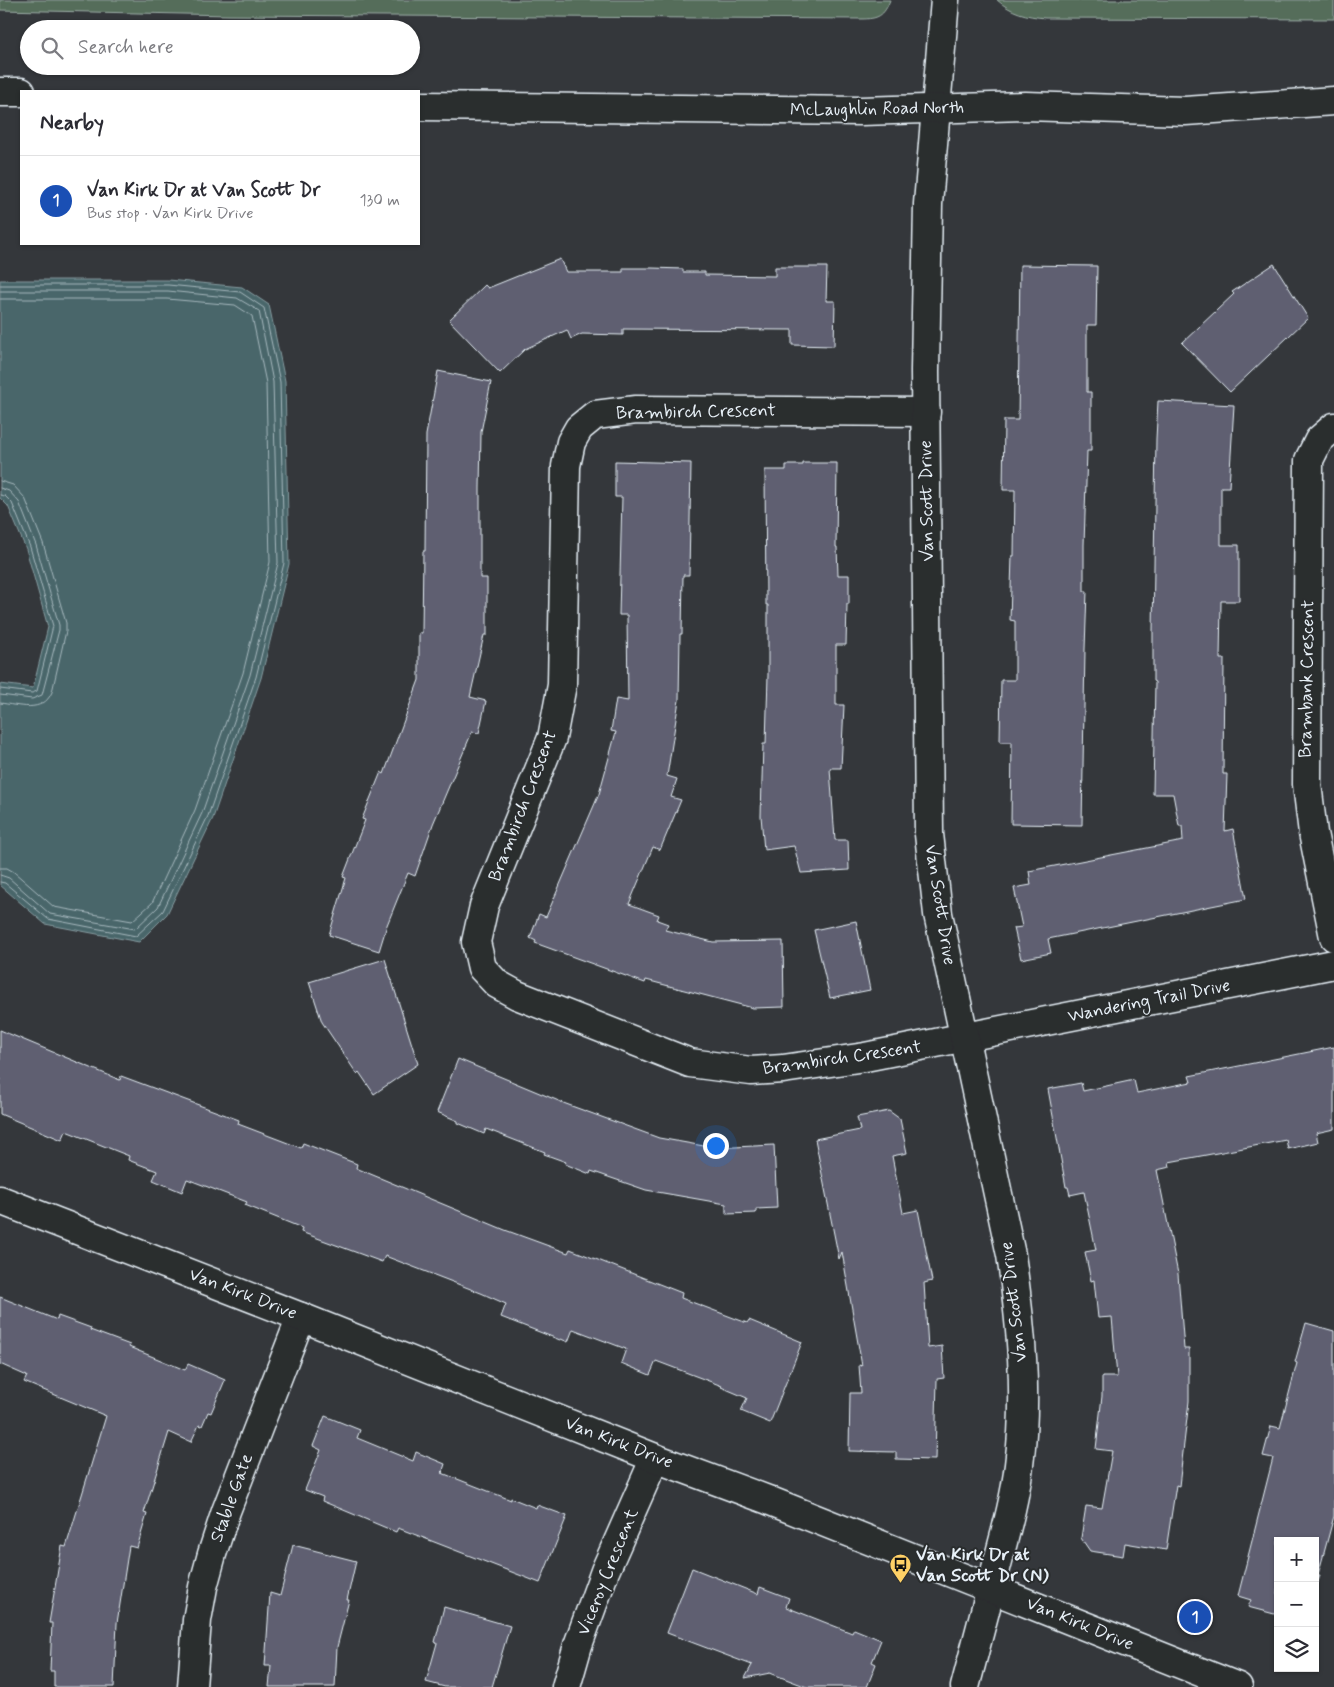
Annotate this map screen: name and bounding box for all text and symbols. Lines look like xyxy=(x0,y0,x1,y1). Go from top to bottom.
search box xyxy=(20,20,420,75)
icon: search xyxy=(38,34,66,62)
text: Search here xyxy=(78,35,174,60)
street label: McLaughlin Road North xyxy=(790,95,964,123)
text: Nearby xyxy=(40,109,104,137)
text: Van Kirk Dr at Van Scott Dr xyxy=(87,178,320,203)
text: 1 xyxy=(52,190,60,211)
text: 130 m xyxy=(359,190,400,211)
text: Bus stop · Van Kirk Drive xyxy=(87,203,253,224)
street label: Brambirch Crescent xyxy=(616,399,776,425)
street label: Van Scott Drive xyxy=(914,440,940,562)
street label: Brambank Crescent xyxy=(1294,600,1320,758)
street label: Brambirch Crescent xyxy=(483,727,563,885)
street label: Van Scott Drive xyxy=(919,843,961,967)
street label: Wandering Trail Drive xyxy=(1066,973,1233,1030)
street label: Brambirch Crescent xyxy=(761,1035,923,1081)
your location xyxy=(703,1133,729,1159)
street label: Van Scott Drive xyxy=(995,1240,1033,1364)
street label: Van Kirk Drive xyxy=(186,1262,300,1326)
street label: Van Kirk Drive xyxy=(562,1411,676,1475)
street label: Stable Gate xyxy=(205,1450,259,1546)
street label: Viceroy Crescent xyxy=(572,1505,645,1639)
map controls xyxy=(1274,1537,1319,1672)
button: + xyxy=(1274,1537,1319,1582)
place label: Van Kirk Dr at Van Scott Dr (N) xyxy=(916,1543,1049,1588)
bus stop icon: Van Kirk Dr at Van Scott Dr (N) xyxy=(888,1553,912,1584)
button: − xyxy=(1274,1582,1319,1627)
street label: Van Kirk Drive xyxy=(1023,1592,1137,1656)
pin: 1 xyxy=(1179,1598,1211,1636)
button: layers xyxy=(1274,1627,1319,1672)

